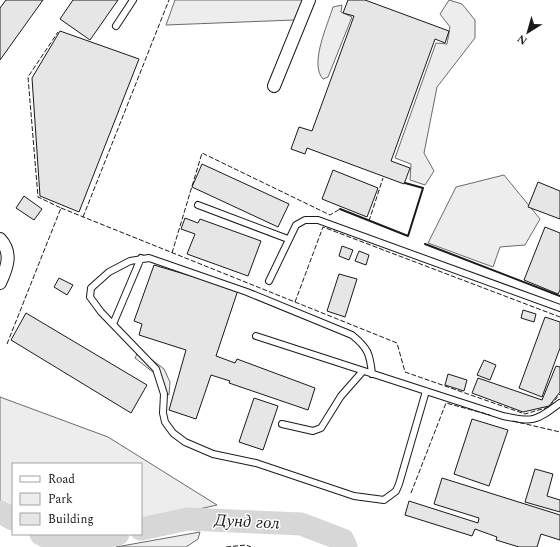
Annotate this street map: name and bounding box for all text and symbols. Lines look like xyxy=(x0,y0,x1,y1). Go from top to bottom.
north arrow xyxy=(508,12,548,52)
text: N xyxy=(514,30,531,49)
legend xyxy=(12,463,142,535)
text: Road xyxy=(48,470,75,489)
text: Park xyxy=(48,490,73,509)
water label: Дунд гол xyxy=(213,507,281,537)
text: Building xyxy=(48,510,94,529)

